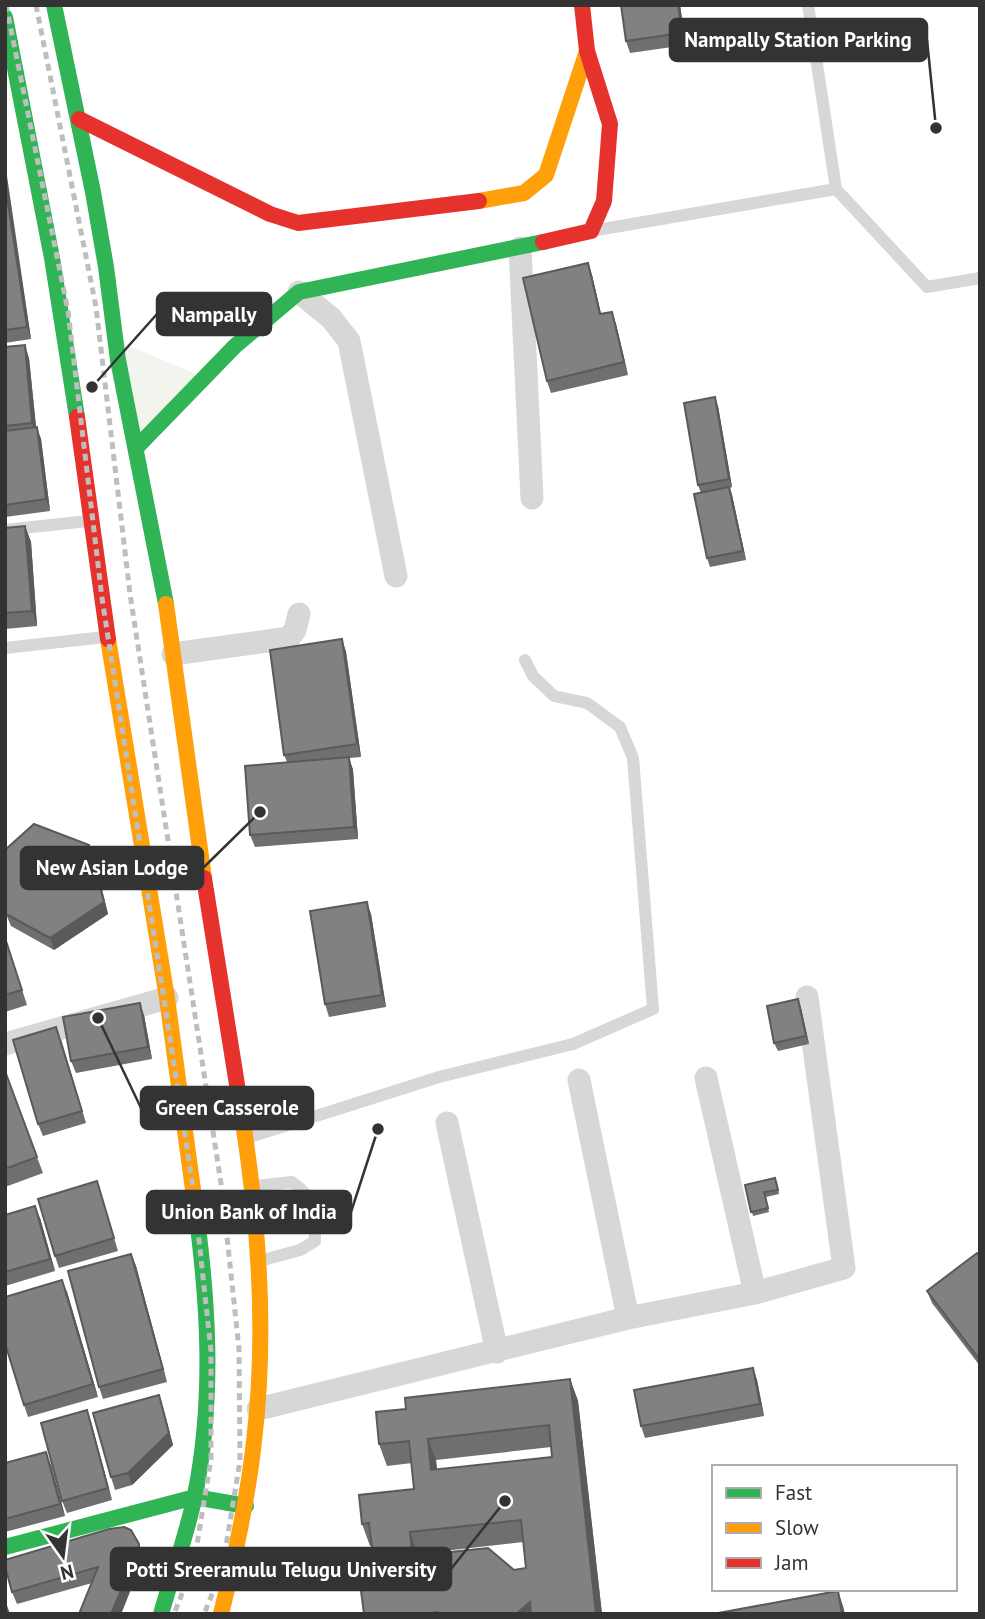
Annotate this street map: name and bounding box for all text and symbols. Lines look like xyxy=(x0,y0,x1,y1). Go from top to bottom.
callout: Nampally Station Parking xyxy=(670,19,927,61)
text: Nampally Station Parking xyxy=(684,26,912,53)
callout: Nampally xyxy=(157,293,271,335)
text: Nampally xyxy=(171,301,258,328)
callout: New Asian Lodge xyxy=(21,847,203,889)
text: New Asian Lodge xyxy=(36,854,188,881)
callout: Green Casserole xyxy=(141,1087,313,1129)
text: Green Casserole xyxy=(155,1094,299,1121)
callout: Union Bank of India xyxy=(147,1191,351,1233)
text: Union Bank of India xyxy=(161,1198,337,1225)
legend xyxy=(712,1465,957,1591)
text: Fast xyxy=(775,1479,812,1506)
text: Slow xyxy=(775,1514,819,1541)
north arrow xyxy=(28,1521,98,1591)
callout: Potti Sreeramulu Telugu University xyxy=(111,1548,451,1590)
text: Jam xyxy=(774,1549,809,1576)
text: Potti Sreeramulu Telugu University xyxy=(126,1556,437,1583)
text: N xyxy=(58,1559,76,1586)

